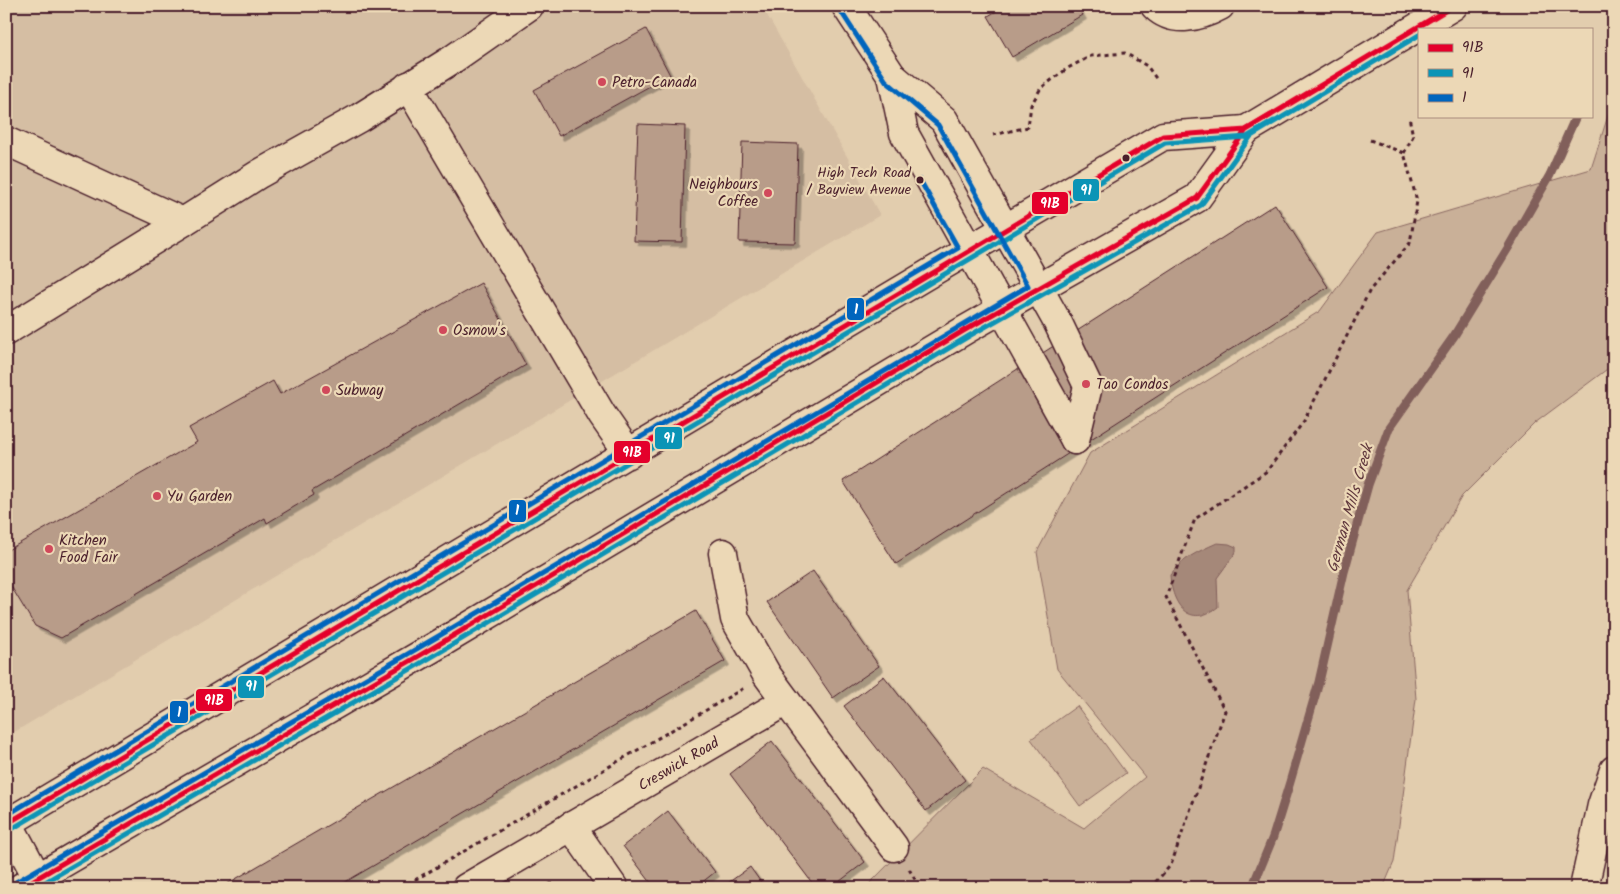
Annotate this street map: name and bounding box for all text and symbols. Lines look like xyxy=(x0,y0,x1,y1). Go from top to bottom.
legend xyxy=(1418,28,1592,118)
text: 91B xyxy=(1462,36,1484,60)
text: 91 xyxy=(1462,62,1474,86)
place label: Petro-Canada xyxy=(612,71,697,95)
marker: Petro-Canada xyxy=(596,76,608,88)
text: 1 xyxy=(1462,86,1467,110)
unlabelled marker xyxy=(1121,153,1131,163)
place label: High Tech Road / Bayview Avenue xyxy=(807,162,912,201)
place label: Neighbours Coffee xyxy=(689,173,759,214)
marker: High Tech Road / Bayview Avenue xyxy=(915,175,925,185)
line badge: 91 xyxy=(1072,178,1100,202)
text: 91 xyxy=(1080,180,1092,202)
marker: Neighbours Coffee xyxy=(762,187,774,199)
line badge: 91B xyxy=(1031,191,1069,215)
text: 91B xyxy=(1040,193,1060,215)
line badge: 1 xyxy=(846,297,865,321)
text: 1 xyxy=(854,299,859,321)
place label: Osmow's xyxy=(453,319,507,343)
marker: Osmow's xyxy=(437,324,449,336)
place label: Tao Condos xyxy=(1096,373,1169,397)
marker: Tao Condos xyxy=(1080,378,1092,390)
place label: Subway xyxy=(336,379,384,403)
marker: Subway xyxy=(320,384,332,396)
line badge: 91 xyxy=(654,426,683,450)
text: 91 xyxy=(663,428,675,450)
water label: German Mills Creek xyxy=(1320,439,1381,575)
line badge: 91B xyxy=(613,440,651,464)
text: 91B xyxy=(622,442,642,464)
place label: Yu Garden xyxy=(167,485,232,509)
marker: Yu Garden xyxy=(151,490,163,502)
line badge: 1 xyxy=(508,499,527,523)
text: 1 xyxy=(515,500,520,522)
place label: Kitchen Food Fair xyxy=(59,529,118,570)
marker: Kitchen Food Fair xyxy=(43,543,55,555)
line badge: 91 xyxy=(237,675,265,699)
text: 91 xyxy=(245,676,257,698)
line badge: 91B xyxy=(195,688,233,712)
text: 91B xyxy=(204,690,224,712)
line badge: 1 xyxy=(169,700,189,724)
text: 1 xyxy=(177,702,182,724)
street label: Creswick Road xyxy=(634,731,725,798)

